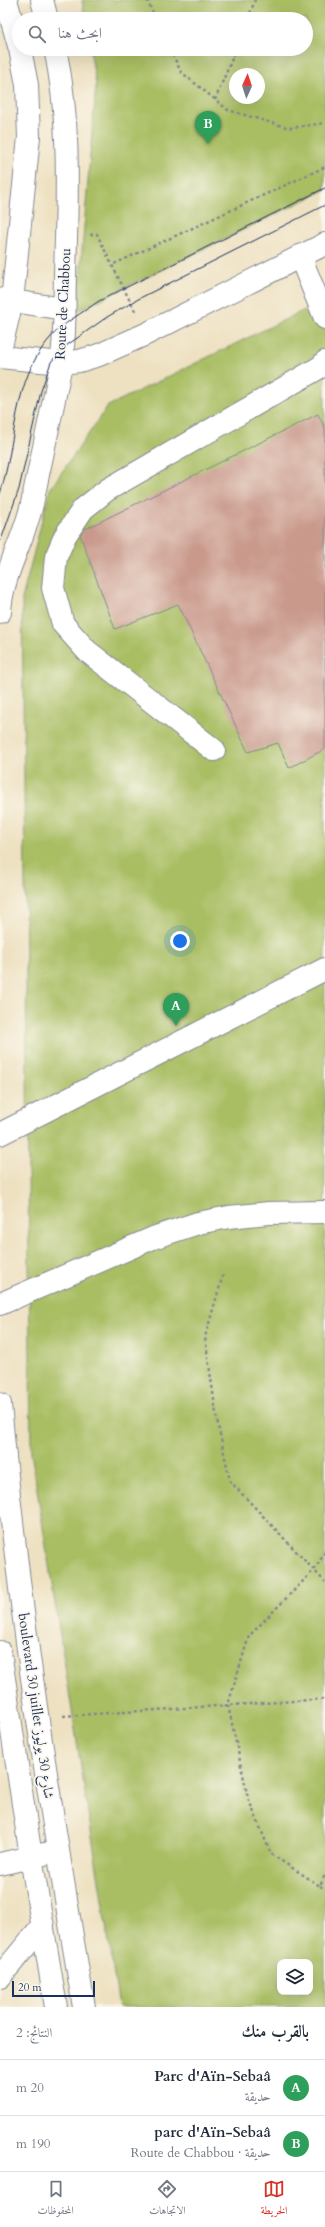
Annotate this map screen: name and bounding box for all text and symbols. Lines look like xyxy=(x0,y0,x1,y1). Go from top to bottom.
search box xyxy=(12,12,313,56)
icon: search xyxy=(26,23,48,45)
text: ابحث هنا xyxy=(58,23,102,43)
north arrow xyxy=(229,68,265,104)
pin: B xyxy=(195,111,221,144)
street label: Route de Chabbou xyxy=(51,247,75,360)
your location xyxy=(170,931,190,951)
pin: A xyxy=(163,993,189,1026)
street label: boulevard 30 juillet شارع 30 يوليوز xyxy=(12,1612,58,1800)
map controls xyxy=(277,1959,313,1995)
button: layers xyxy=(277,1959,313,1995)
scale bar xyxy=(12,1979,95,1998)
text: 20 m xyxy=(18,1980,42,1995)
text: بالقرب منك xyxy=(242,2020,309,2043)
text: النتائج: 2 xyxy=(16,2024,52,2042)
text: Parc d'Aïn-Sebaâ xyxy=(154,2066,271,2086)
text: 20 m xyxy=(16,2079,44,2097)
text: A xyxy=(291,2079,301,2097)
text: حديقة xyxy=(245,2088,271,2106)
text: parc d'Aïn-Sebaâ xyxy=(154,2122,271,2142)
text: 190 m xyxy=(16,2135,50,2153)
text: B xyxy=(291,2135,301,2153)
text: حديقة · Route de Chabbou xyxy=(131,2144,271,2162)
tab: المحفوظات xyxy=(38,2178,74,2221)
tab: الاتجاهات xyxy=(149,2178,186,2221)
tab: الخريطة xyxy=(261,2178,287,2221)

